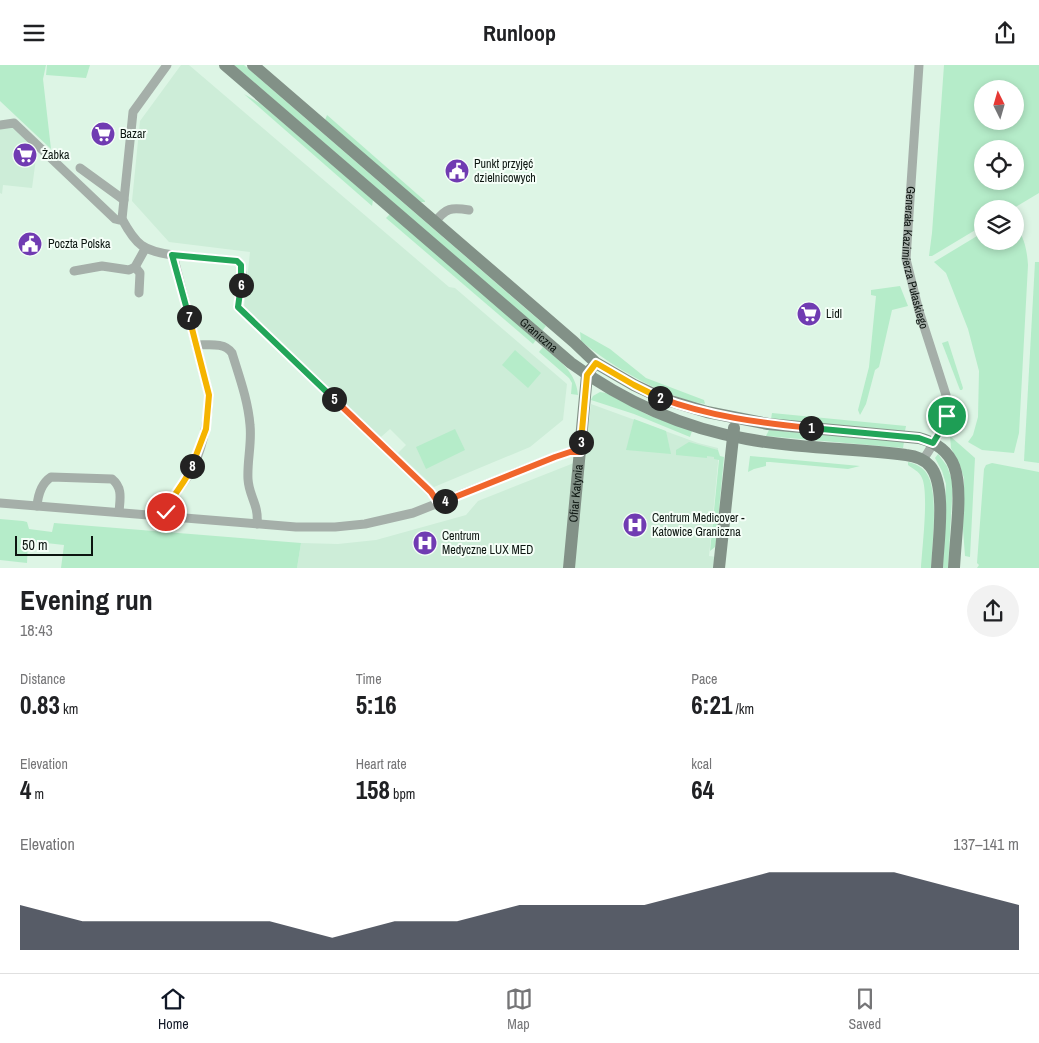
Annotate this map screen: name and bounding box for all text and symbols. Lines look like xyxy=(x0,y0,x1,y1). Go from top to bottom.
text: Runloop xyxy=(483,18,556,48)
icon: menu xyxy=(20,19,48,47)
icon: share xyxy=(991,19,1019,47)
north arrow xyxy=(974,80,1024,130)
map controls xyxy=(974,80,1024,250)
supermarket icon: Bazar xyxy=(90,121,116,147)
place label: Bazar xyxy=(120,126,146,142)
button: locate xyxy=(974,140,1024,190)
supermarket icon: Żabka xyxy=(12,142,38,168)
place label: Żabka xyxy=(42,147,70,163)
place label: Punkt przyjęć dzielnicowych xyxy=(474,156,536,186)
public building icon: Punkt przyjęć dzielnicowych xyxy=(444,158,470,184)
street label: Generała Kazimierza Pułaskiego xyxy=(898,186,932,331)
button: layers xyxy=(974,200,1024,250)
public building icon: Poczta Polska xyxy=(17,231,43,257)
place label: Poczta Polska xyxy=(48,236,111,252)
pin: 6 xyxy=(228,273,254,297)
text: 6 xyxy=(238,276,245,294)
supermarket icon: Lidl xyxy=(796,301,822,327)
pin: 7 xyxy=(176,305,202,329)
place label: Lidl xyxy=(826,306,842,322)
text: 7 xyxy=(186,308,193,326)
street label: Graniczna xyxy=(516,314,562,356)
pin: 2 xyxy=(648,385,672,411)
pin: 5 xyxy=(322,387,346,411)
text: 2 xyxy=(657,389,664,407)
text: 5 xyxy=(331,390,338,408)
pin xyxy=(926,395,968,437)
icon: arrive xyxy=(933,402,961,430)
pin: 1 xyxy=(798,415,824,441)
text: 1 xyxy=(808,419,815,437)
pin: 3 xyxy=(568,429,594,455)
text: 3 xyxy=(578,433,585,451)
pin: 8 xyxy=(180,453,204,479)
text: 8 xyxy=(189,457,196,475)
street label: Ofiar Katynia xyxy=(565,463,587,523)
pin: 4 xyxy=(432,489,458,513)
pin xyxy=(145,491,187,533)
text: 4 xyxy=(442,492,449,510)
icon: check xyxy=(152,498,180,526)
place label: Centrum Medicover - Katowice Graniczna xyxy=(652,510,745,540)
hospital icon: Centrum Medicover - Katowice Graniczna xyxy=(622,512,648,538)
place label: Centrum Medyczne LUX MED xyxy=(442,528,533,558)
hospital icon: Centrum Medyczne LUX MED xyxy=(412,530,438,556)
scale bar xyxy=(15,533,92,556)
text: 50 m xyxy=(22,536,48,554)
text: Evening run xyxy=(20,581,153,619)
button: share xyxy=(967,585,1019,637)
text: 18:43 xyxy=(20,619,53,641)
text: Distance xyxy=(20,670,65,688)
text: Time xyxy=(356,670,382,688)
text: Pace xyxy=(691,670,718,688)
text: 0.83 xyxy=(20,688,60,722)
text: 5:16 xyxy=(356,688,397,722)
text: 6:21 xyxy=(691,688,732,722)
text: km xyxy=(60,700,78,718)
text: /km xyxy=(732,700,754,718)
text: Elevation xyxy=(20,755,68,773)
text: Heart rate xyxy=(356,755,407,773)
text: kcal xyxy=(691,755,712,773)
text: 4 xyxy=(20,773,31,807)
text: 158 xyxy=(356,773,390,807)
text: 64 xyxy=(691,773,714,807)
text: m xyxy=(31,785,44,803)
text: bpm xyxy=(390,785,415,803)
text: Elevation xyxy=(20,833,75,855)
text: 137–141 m xyxy=(953,833,1019,855)
tab: Home xyxy=(158,985,189,1033)
tab: Map xyxy=(505,985,533,1033)
tab: Saved xyxy=(848,985,881,1033)

